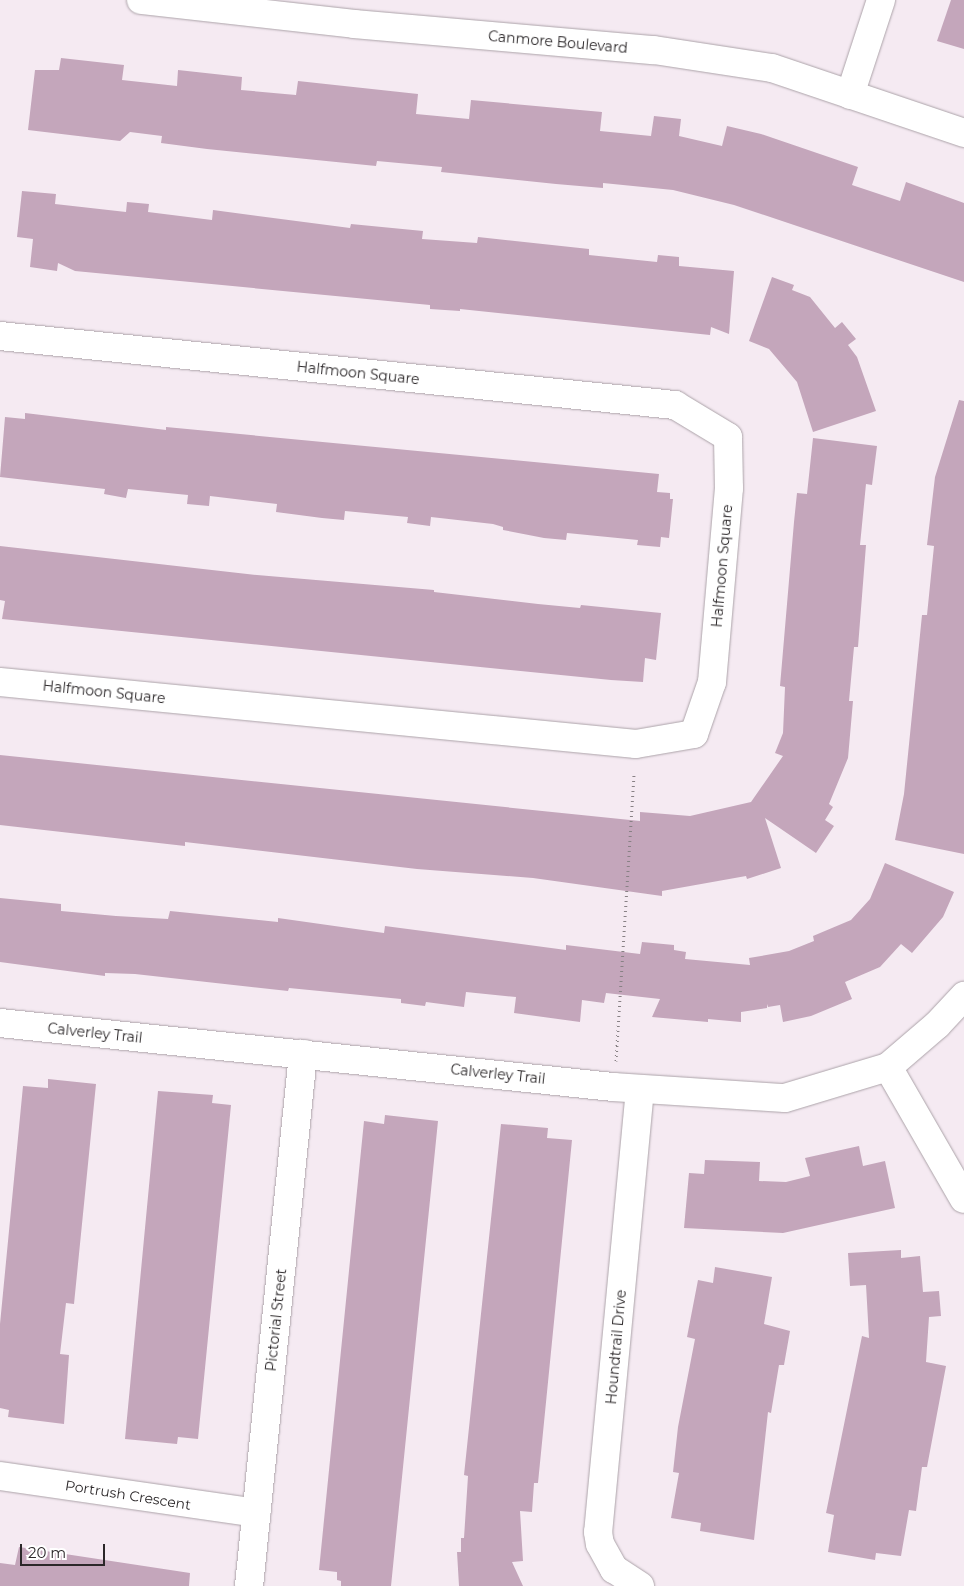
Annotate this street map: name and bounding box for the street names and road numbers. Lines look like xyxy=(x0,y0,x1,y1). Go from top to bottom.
street label: Canmore Boulevard xyxy=(488,28,628,56)
street label: Halfmoon Square xyxy=(296,358,420,388)
street label: Halfmoon Square xyxy=(708,504,736,628)
street label: Halfmoon Square xyxy=(42,677,166,707)
street label: Calverley Trail xyxy=(47,1020,143,1046)
street label: Calverley Trail xyxy=(450,1061,546,1087)
street label: Pictorial Street xyxy=(262,1268,290,1372)
street label: Houndtrail Drive xyxy=(603,1289,629,1405)
street label: Portrush Crescent xyxy=(64,1477,192,1513)

